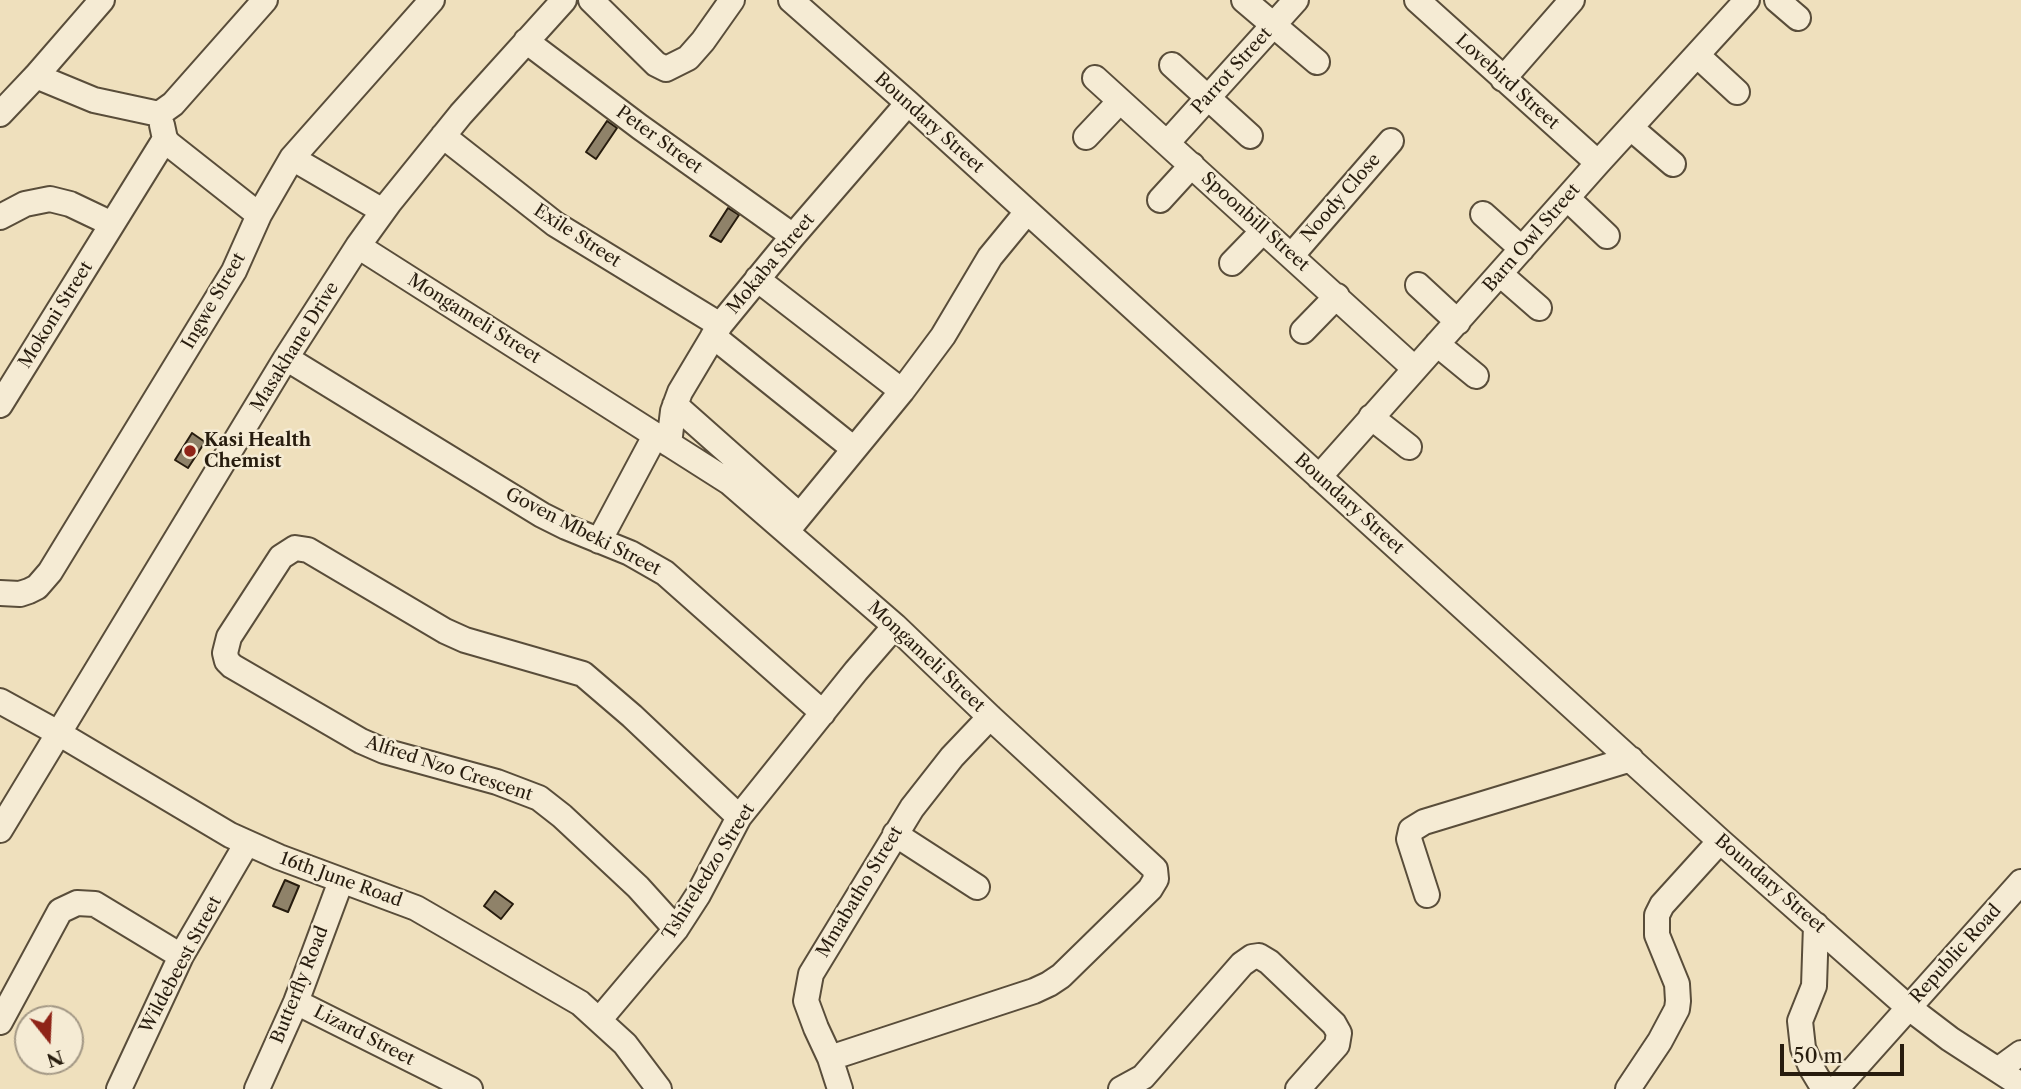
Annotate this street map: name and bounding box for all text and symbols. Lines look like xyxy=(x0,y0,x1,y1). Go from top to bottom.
street label: Parrot Street xyxy=(1187,23,1277,119)
street label: Lovebird Street xyxy=(1451,30,1563,134)
street label: Boundary Street xyxy=(870,68,988,178)
street label: Peter Street xyxy=(612,101,706,179)
street label: Noody Close xyxy=(1297,149,1385,247)
street label: Spoonbill Street xyxy=(1197,168,1313,276)
street label: Barn Owl Street xyxy=(1479,179,1585,297)
street label: Exile Street xyxy=(529,200,625,272)
street label: Mokaba Street xyxy=(723,209,819,319)
street label: Ingwe Street xyxy=(178,249,250,353)
street label: Mokoni Street xyxy=(14,258,98,372)
street label: Mongameli Street xyxy=(404,269,544,369)
street label: Masakhane Drive xyxy=(246,278,344,416)
place label: Kasi Health Chemist xyxy=(204,430,311,472)
marker: Kasi Health Chemist xyxy=(182,443,198,459)
street label: Boundary Street xyxy=(1290,449,1408,559)
street label: Goven Mbeki Street xyxy=(502,484,664,580)
street label: Mongameli Street xyxy=(863,597,989,717)
street label: Alfred Nzo Crescent xyxy=(363,732,535,806)
street label: Tshireledzo Street xyxy=(658,800,760,944)
street label: Mmabatho Street xyxy=(812,822,908,962)
street label: Boundary Street xyxy=(1710,830,1830,938)
street label: 16th June Road xyxy=(277,848,405,912)
street label: Wildebeest Street xyxy=(136,893,226,1037)
street label: Republic Road xyxy=(1906,900,2006,1008)
street label: Butterfly Road xyxy=(267,923,333,1047)
street label: Lizard Street xyxy=(310,1001,418,1071)
north arrow xyxy=(14,1005,84,1075)
scale bar xyxy=(1783,1030,1907,1074)
text: 50 m xyxy=(1793,1043,1843,1068)
text: N xyxy=(44,1045,66,1072)

